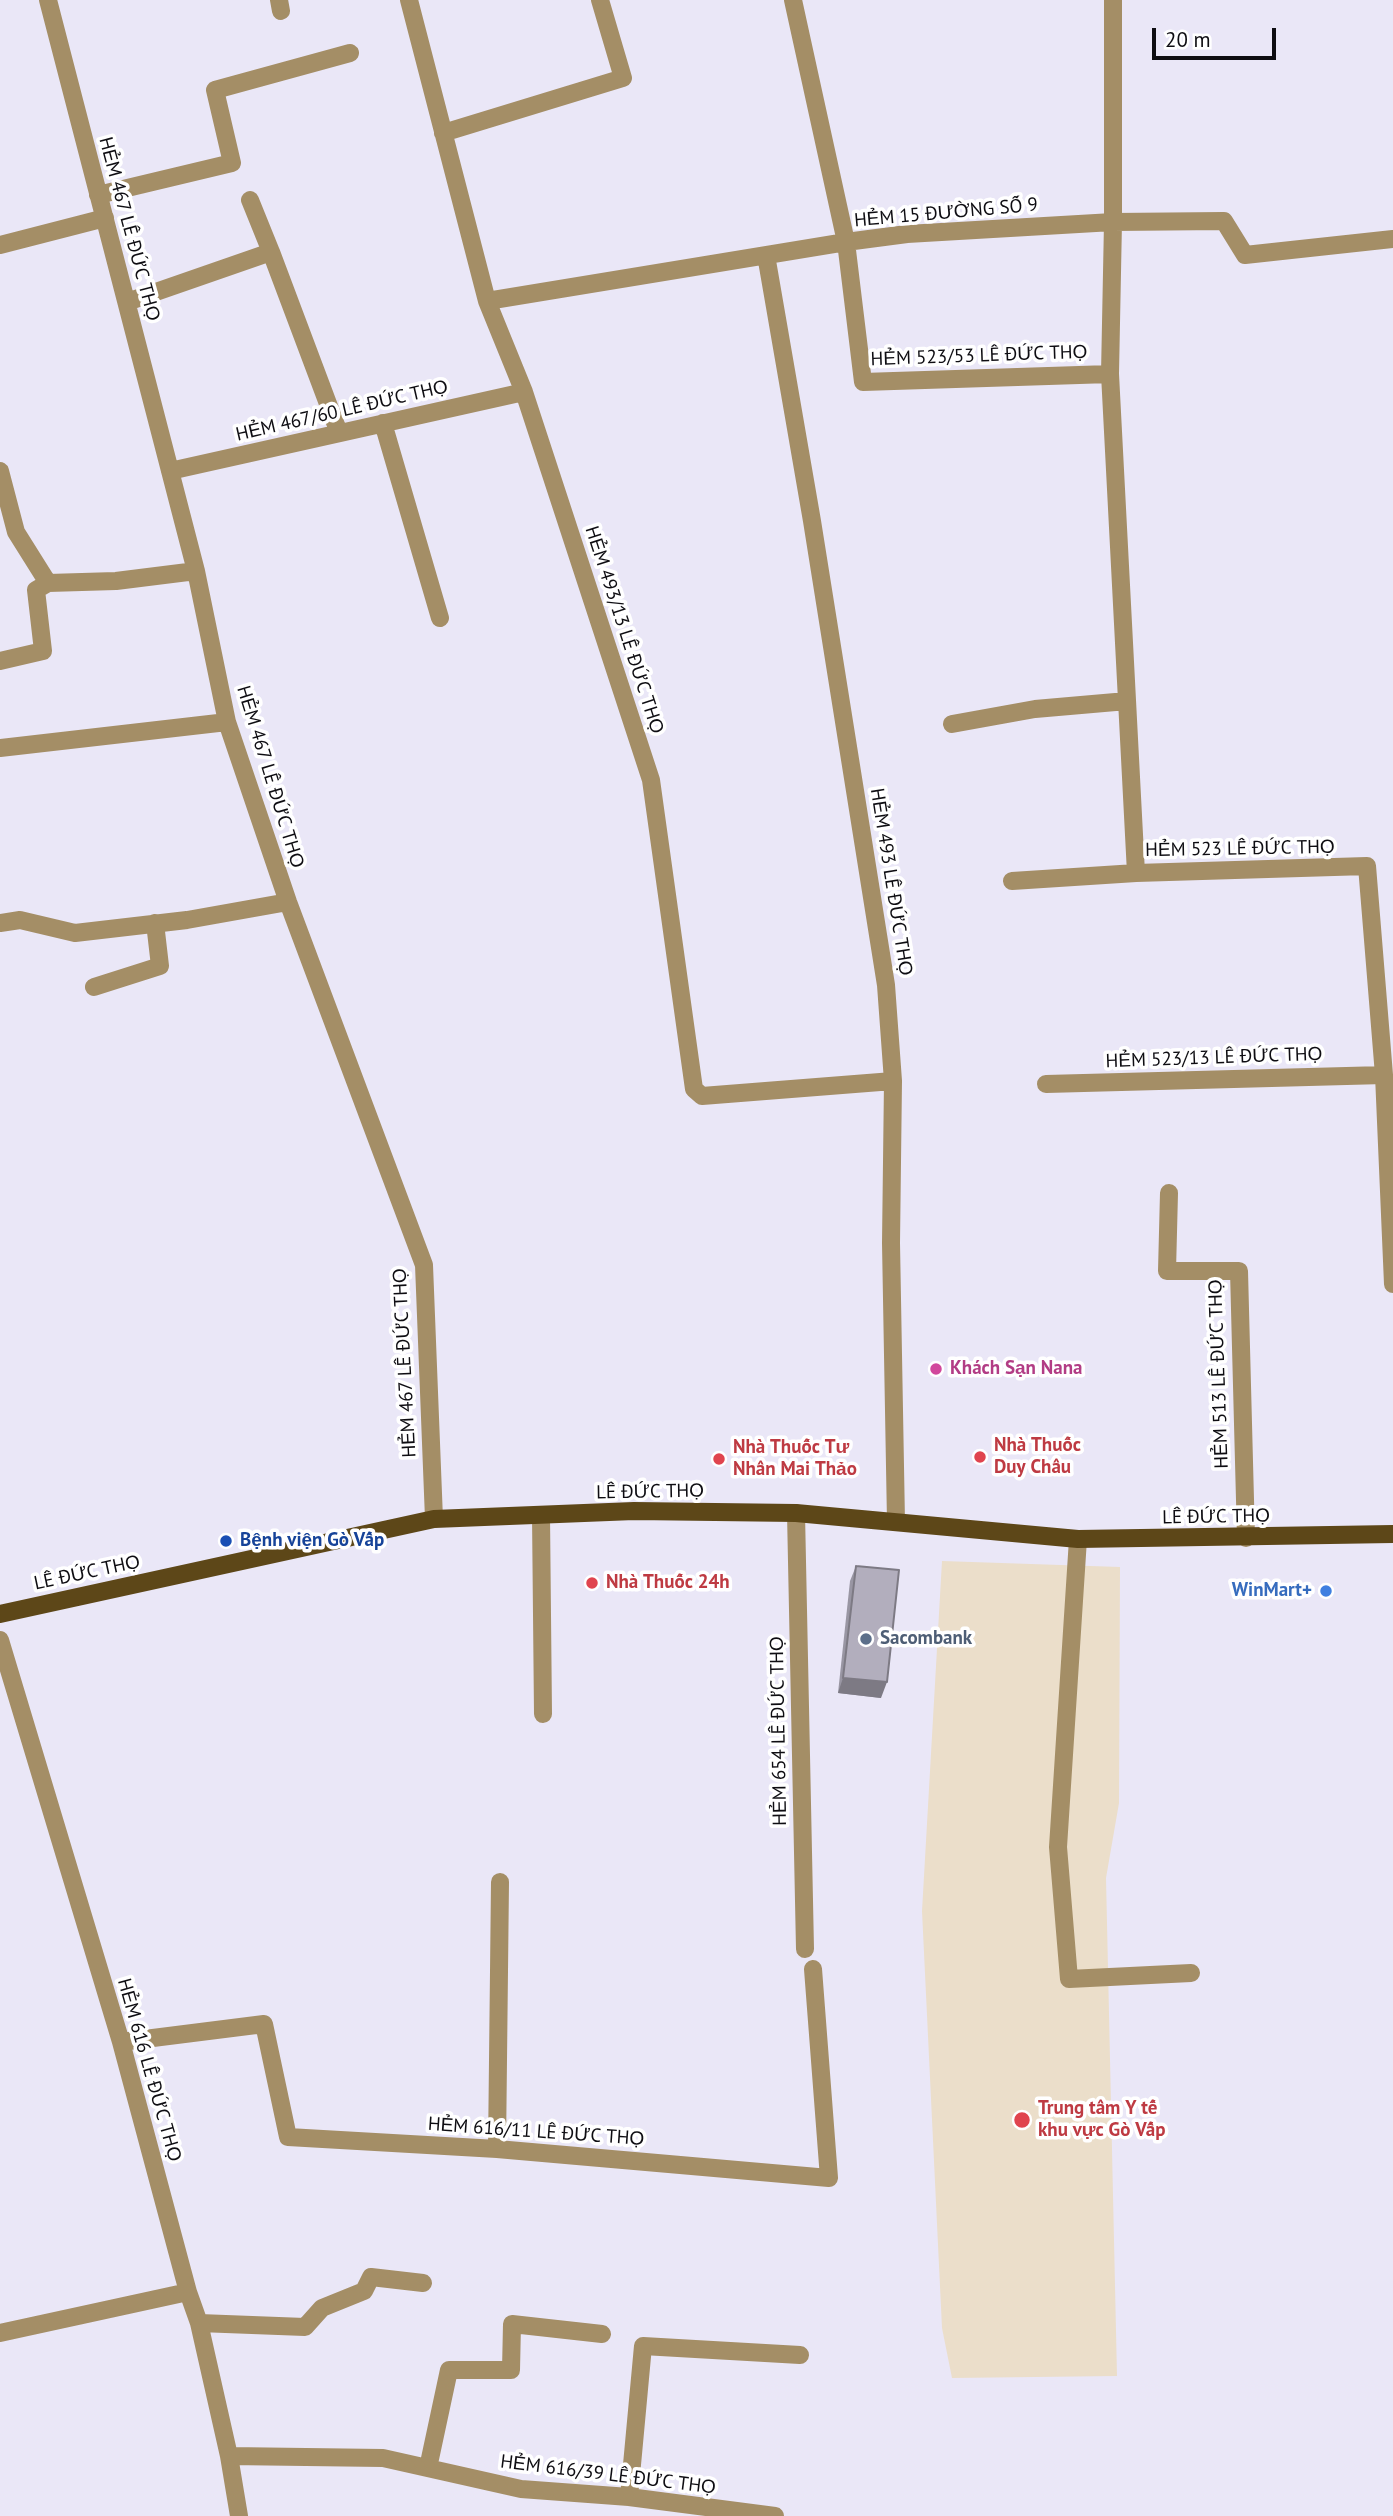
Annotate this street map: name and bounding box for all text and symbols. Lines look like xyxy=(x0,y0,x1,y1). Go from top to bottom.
scale bar xyxy=(1155,14,1279,58)
text: 20 m xyxy=(1165,26,1211,53)
street label: HẺM 467 LÊ ĐỨC THỌ xyxy=(93,135,165,323)
street label: HẺM 15 ĐƯỜNG SỐ 9 xyxy=(853,194,1039,232)
street label: HẺM 523/53 LÊ ĐỨC THỌ xyxy=(870,341,1088,371)
street label: HẺM 467/60 LÊ ĐỨC THỌ xyxy=(234,375,450,447)
street label: HẺM 493/13 LÊ ĐỨC THỌ xyxy=(580,523,668,737)
street label: HẺM 467 LÊ ĐỨC THỌ xyxy=(231,683,309,871)
street label: HẺM 493 LÊ ĐỨC THỌ xyxy=(865,787,917,977)
street label: HẺM 523 LÊ ĐỨC THỌ xyxy=(1145,836,1335,862)
street label: HẺM 523/13 LÊ ĐỨC THỌ xyxy=(1105,1043,1323,1073)
street label: HẺM 467 LÊ ĐỨC THỌ xyxy=(389,1268,421,1458)
street label: HẺM 513 LÊ ĐỨC THỌ xyxy=(1204,1279,1234,1469)
place label: Khách Sạn Nana xyxy=(950,1358,1082,1380)
marker: Khách Sạn Nana xyxy=(928,1361,944,1377)
place label: Nhà Thuốc Duy Châu xyxy=(994,1435,1081,1479)
place label: Nhà Thuốc Tư Nhân Mai Thảo xyxy=(733,1437,857,1481)
marker: Nhà Thuốc Duy Châu xyxy=(972,1449,988,1465)
marker: Nhà Thuốc Tư Nhân Mai Thảo xyxy=(711,1451,727,1467)
street label: LÊ ĐỨC THỌ xyxy=(596,1480,704,1504)
street label: LÊ ĐỨC THỌ xyxy=(1162,1505,1270,1529)
place label: Bệnh viện Gò Vấp xyxy=(240,1530,384,1552)
marker: Bệnh viện Gò Vấp xyxy=(218,1533,234,1549)
street label: LÊ ĐỨC THỌ xyxy=(32,1551,142,1595)
place label: Nhà Thuốc 24h xyxy=(606,1572,730,1594)
marker: Nhà Thuốc 24h xyxy=(584,1575,600,1591)
place label: WinMart+ xyxy=(1232,1580,1312,1602)
marker: WinMart+ xyxy=(1318,1583,1334,1599)
place label: Sacombank xyxy=(880,1628,972,1650)
marker: Sacombank xyxy=(858,1631,874,1647)
street label: HẺM 654 LÊ ĐỨC THỌ xyxy=(766,1636,792,1826)
street label: HẺM 616 LÊ ĐỨC THỌ xyxy=(112,1976,186,2164)
place label: Trung tâm Y tế khu vực Gò Vấp xyxy=(1038,2098,1166,2142)
marker: Trung tâm Y tế khu vực Gò Vấp xyxy=(1012,2110,1032,2130)
street label: HẺM 616/11 LÊ ĐỨC THỌ xyxy=(427,2113,645,2151)
street label: HẺM 616/39 LÊ ĐỨC THỌ xyxy=(499,2450,717,2500)

